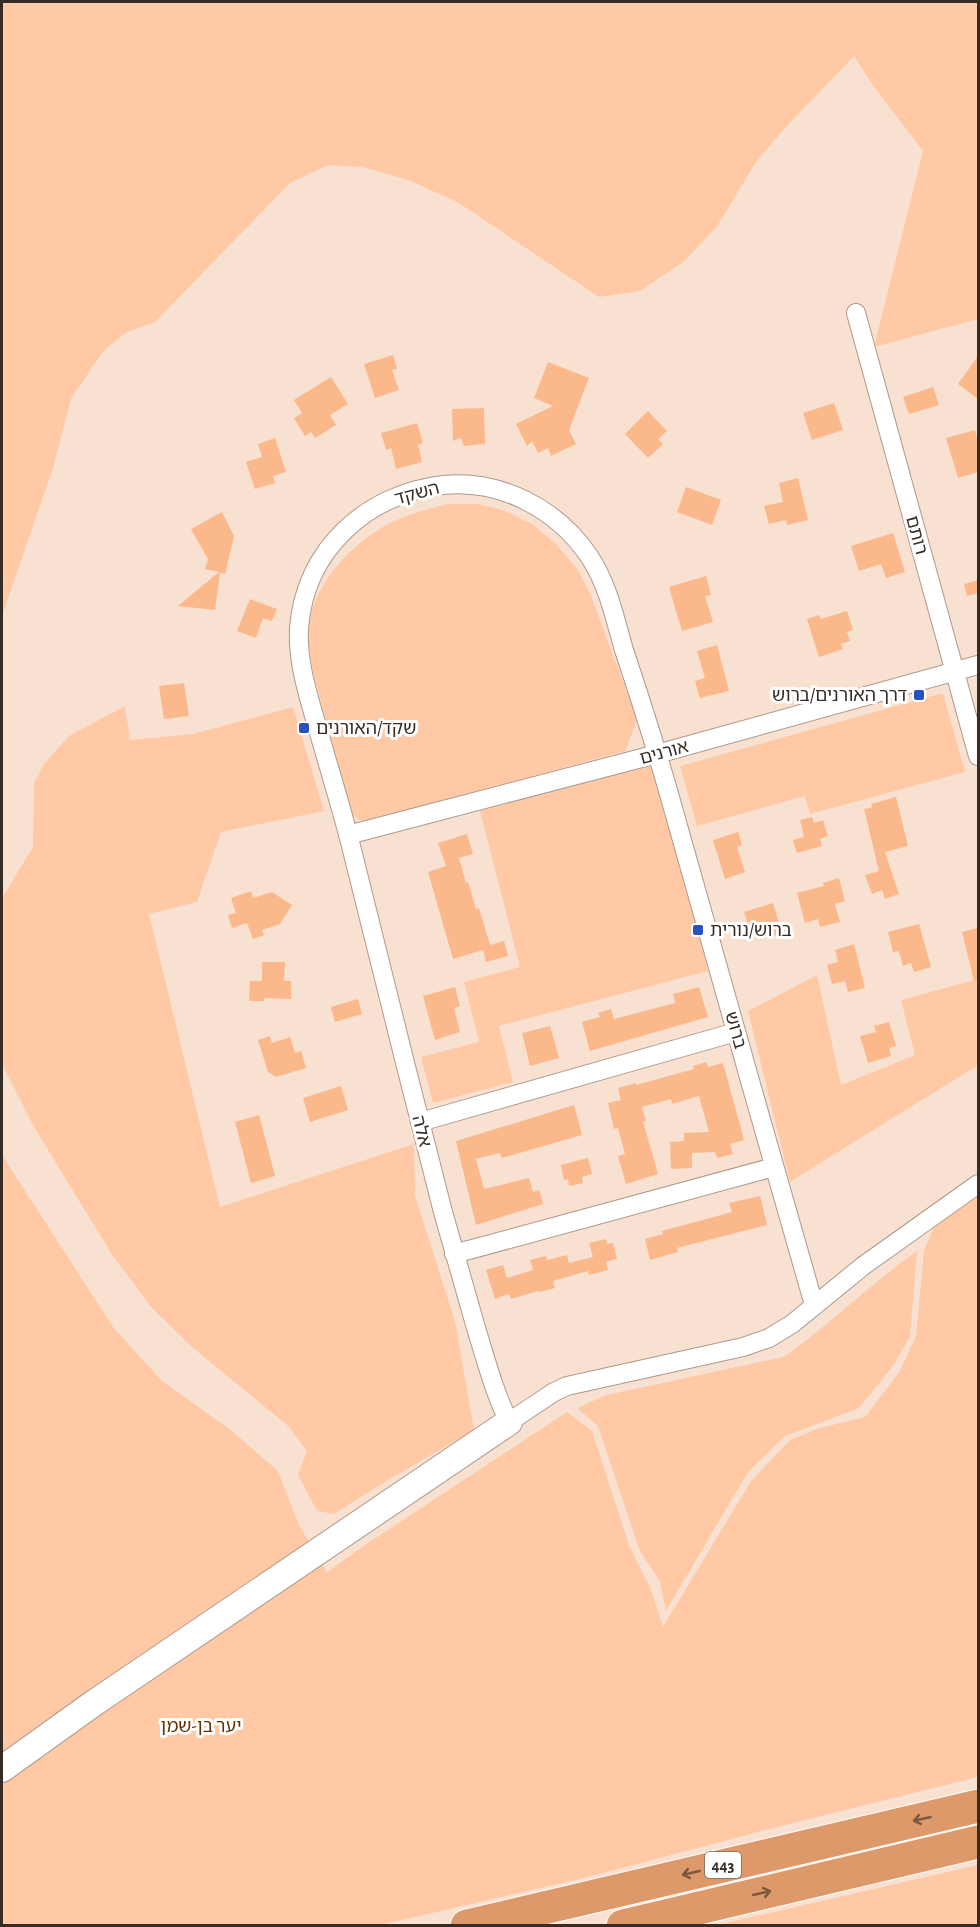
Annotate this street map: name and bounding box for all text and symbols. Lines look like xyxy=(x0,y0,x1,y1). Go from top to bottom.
street label: השקד xyxy=(393,479,442,509)
street label: רותם xyxy=(902,514,930,557)
place label: דרך האורנים/ברוש xyxy=(772,687,907,705)
marker: דרך האורנים/ברוש xyxy=(912,688,926,702)
place label: שקד/האורנים xyxy=(316,720,416,738)
marker: שקד/האורנים xyxy=(297,721,311,735)
street label: אורנים xyxy=(638,738,691,768)
place label: ברוש/נורית xyxy=(710,922,792,940)
marker: ברוש/נורית xyxy=(691,923,705,937)
street label: ברוש xyxy=(721,1010,749,1051)
street label: אלה xyxy=(408,1113,435,1149)
park label: יער בן-שמן xyxy=(160,1718,242,1736)
one-way arrow xyxy=(912,1814,931,1826)
road number: 443 xyxy=(705,1852,741,1878)
one-way arrow xyxy=(681,1867,700,1879)
one-way arrow xyxy=(752,1887,771,1898)

